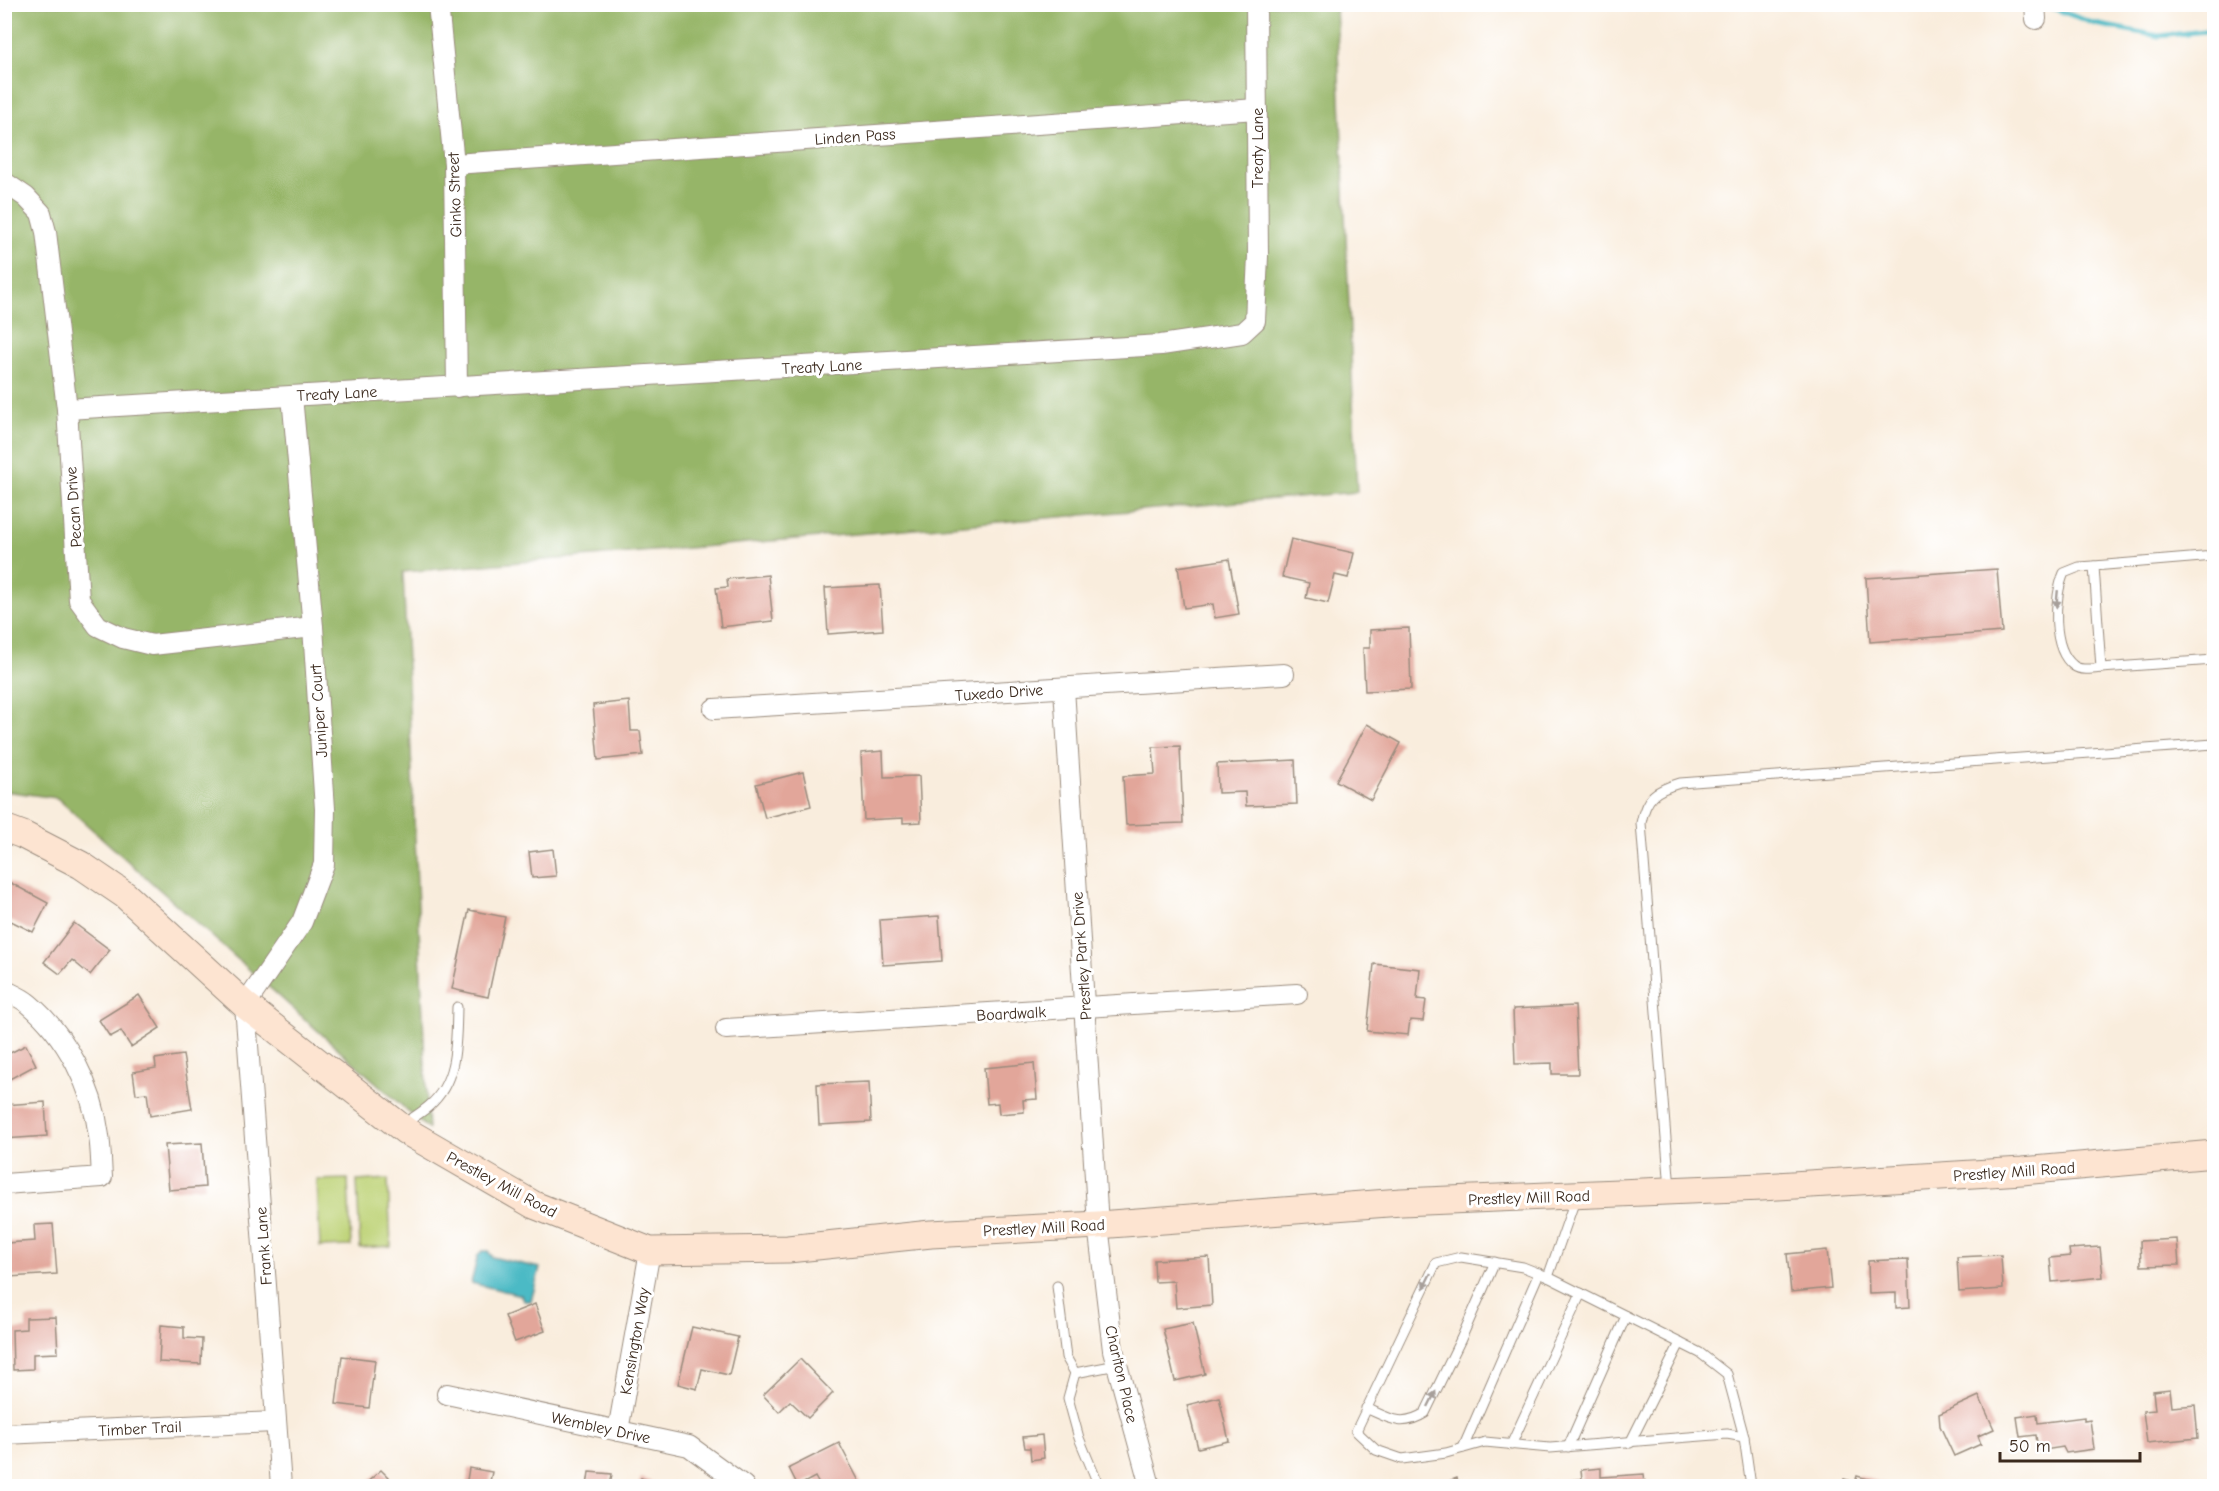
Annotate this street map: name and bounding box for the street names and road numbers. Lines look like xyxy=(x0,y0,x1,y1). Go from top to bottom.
street label: Treaty Lane xyxy=(1249,108,1267,188)
street label: Linden Pass xyxy=(814,125,896,149)
street label: Ginko Street xyxy=(445,152,465,238)
street label: Treaty Lane xyxy=(781,356,863,378)
street label: Treaty Lane xyxy=(296,383,378,405)
street label: Pecan Drive xyxy=(62,466,86,548)
street label: Juniper Court xyxy=(307,663,331,758)
street label: Tuxedo Drive xyxy=(954,681,1044,705)
street label: Prestley Park Drive xyxy=(1069,891,1095,1021)
street label: Boardwalk xyxy=(976,1003,1047,1025)
street label: Prestley Mill Road xyxy=(443,1148,560,1222)
street label: Prestley Mill Road xyxy=(1952,1159,2076,1185)
street label: Prestley Mill Road xyxy=(1468,1187,1590,1209)
street label: Frank Lane xyxy=(252,1206,276,1286)
street label: Prestley Mill Road xyxy=(983,1216,1106,1240)
street label: Kensington Way xyxy=(617,1285,653,1396)
street label: Charlton Place xyxy=(1101,1324,1141,1425)
street label: Wembley Drive xyxy=(550,1409,652,1447)
street label: Timber Trail xyxy=(98,1418,182,1440)

